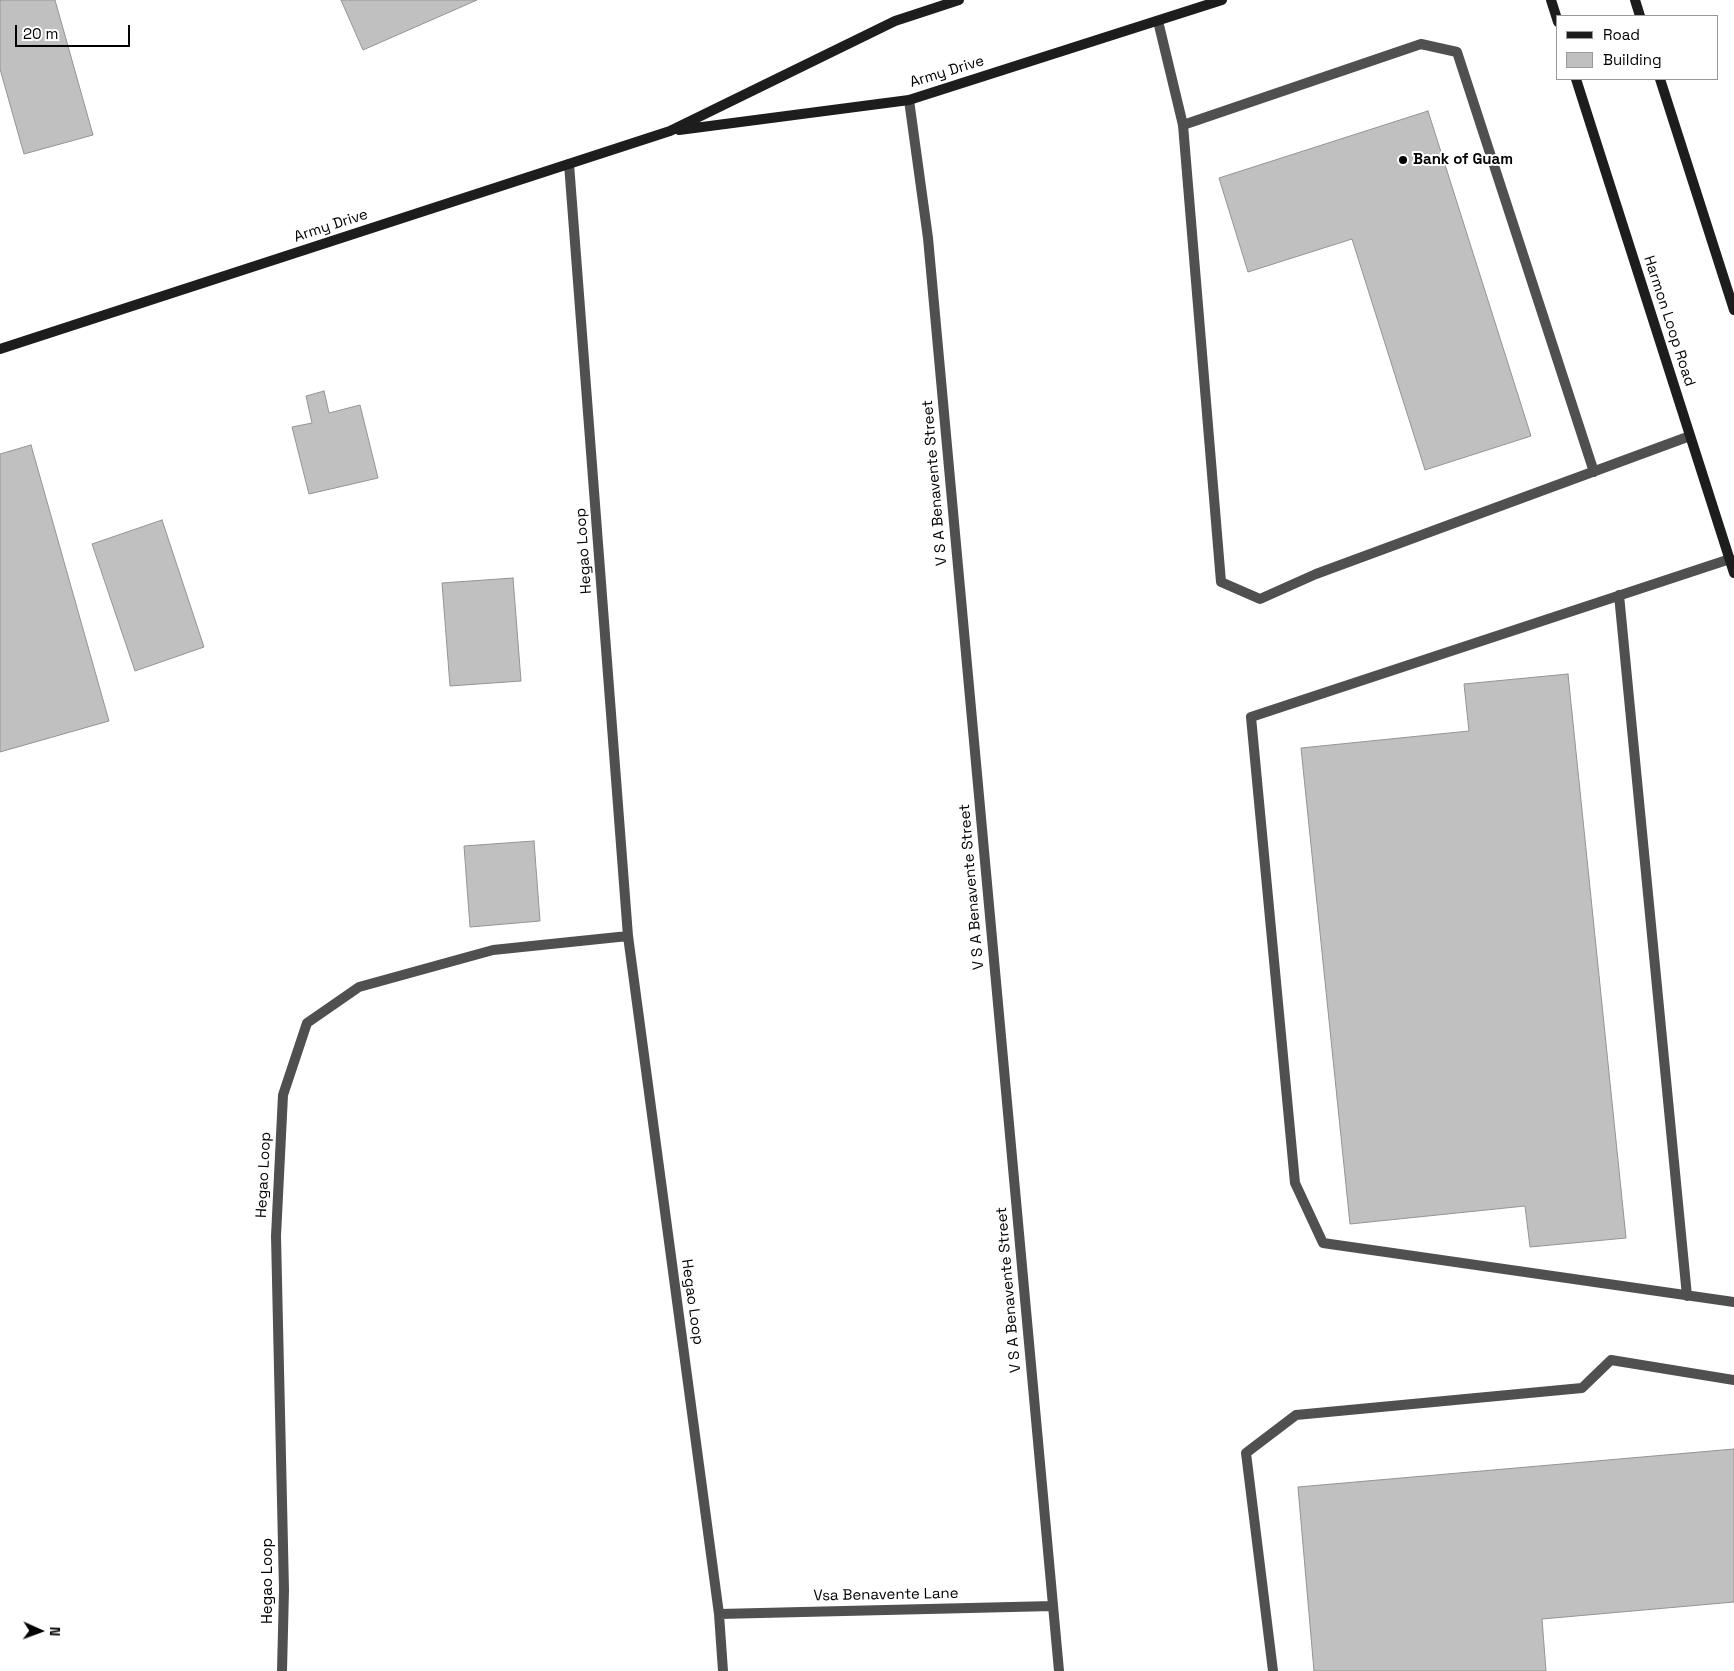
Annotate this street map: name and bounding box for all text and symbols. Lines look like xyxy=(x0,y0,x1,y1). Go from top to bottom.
scale bar xyxy=(18,15,132,47)
legend xyxy=(1556,15,1719,80)
text: 20 m xyxy=(23,24,58,43)
text: Road xyxy=(1603,25,1640,44)
text: Building xyxy=(1603,50,1662,69)
street label: Army Drive xyxy=(908,52,986,92)
place label: Bank of Guam xyxy=(1413,151,1513,169)
marker: Bank of Guam xyxy=(1397,154,1409,166)
street label: Army Drive xyxy=(292,206,370,246)
street label: Harmon Loop Road xyxy=(1639,253,1699,389)
street label: V S A Benavente Street xyxy=(919,399,951,567)
street label: Hegao Loop xyxy=(572,507,596,595)
street label: V S A Benavente Street xyxy=(956,803,988,971)
street label: Hegao Loop xyxy=(253,1131,275,1219)
street label: V S A Benavente Street xyxy=(993,1206,1025,1374)
street label: Hegao Loop xyxy=(677,1258,707,1346)
street label: Hegao Loop xyxy=(259,1538,277,1624)
street label: Vsa Benavente Lane xyxy=(813,1585,959,1605)
north arrow xyxy=(15,1606,65,1656)
text: N xyxy=(46,1627,64,1637)

